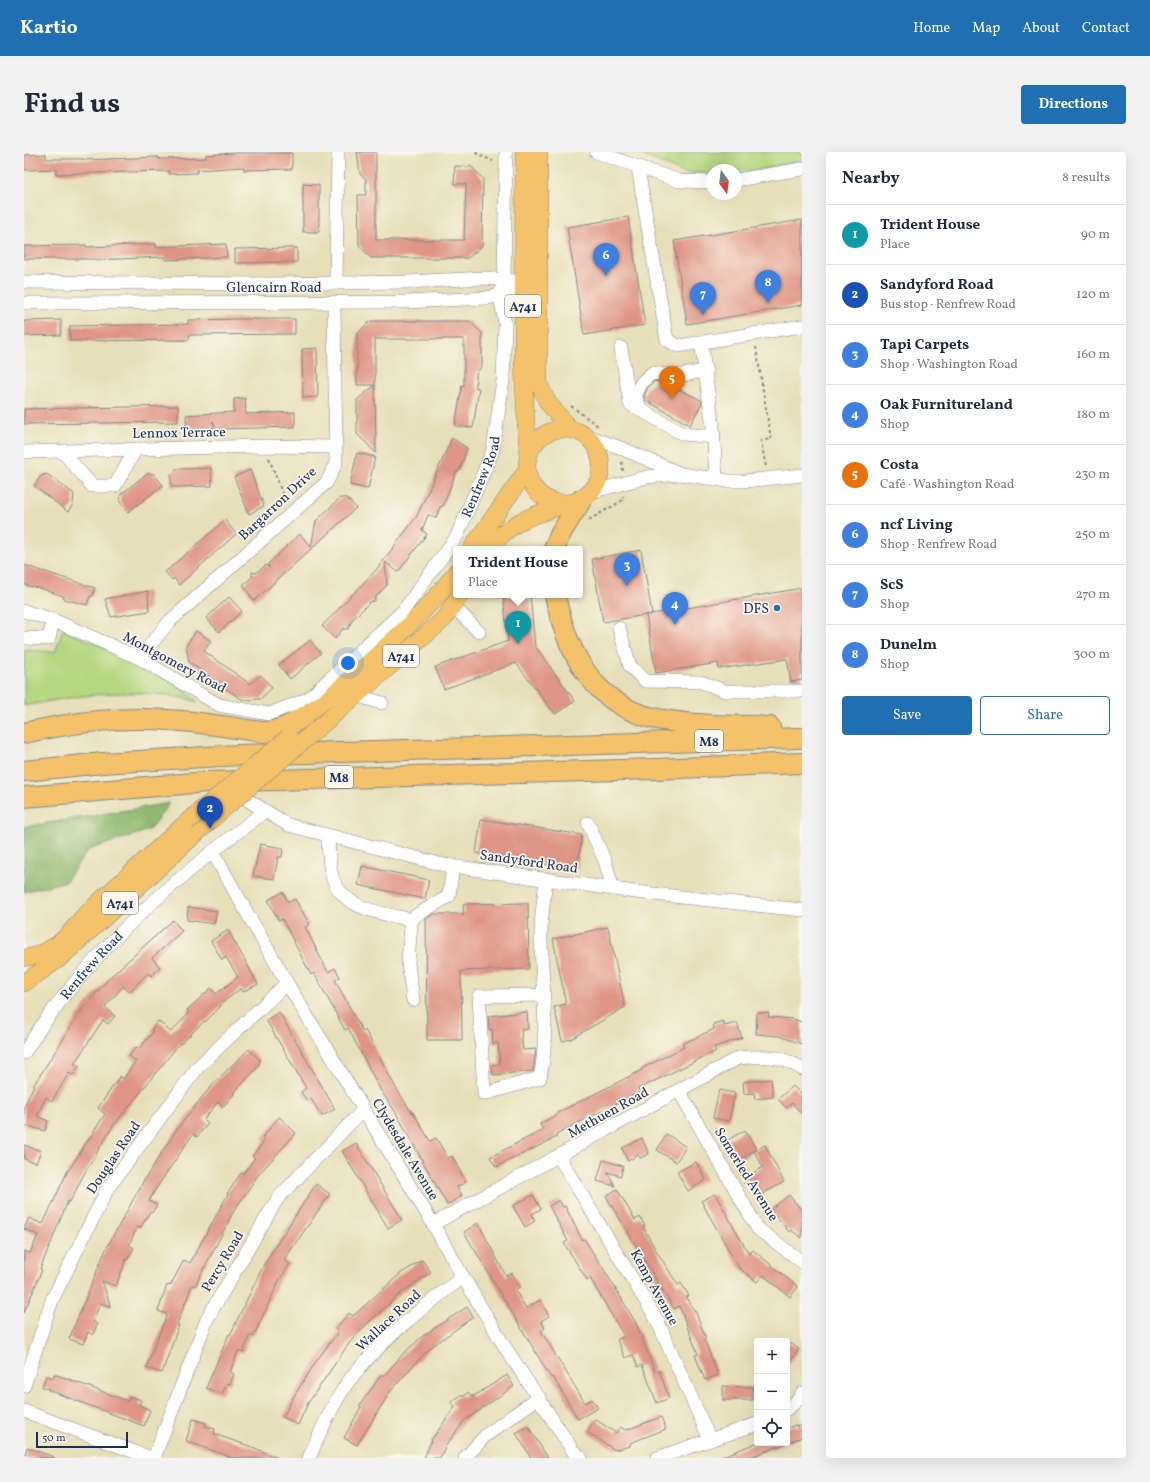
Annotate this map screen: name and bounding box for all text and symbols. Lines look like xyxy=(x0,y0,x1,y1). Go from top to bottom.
text: Kartio xyxy=(20,15,78,41)
text: Home xyxy=(913,19,950,38)
text: Map xyxy=(972,19,1000,38)
text: About xyxy=(1022,19,1060,38)
text: Contact xyxy=(1082,19,1130,38)
text: Find us xyxy=(24,85,120,124)
button: Directions xyxy=(1021,85,1126,124)
north arrow xyxy=(706,164,742,200)
text: Nearby xyxy=(842,167,900,190)
text: 8 results xyxy=(1062,169,1110,187)
text: Trident House xyxy=(880,215,980,236)
text: 1 xyxy=(852,226,858,244)
text: 90 m xyxy=(1081,226,1110,244)
text: Place xyxy=(880,236,910,254)
pin: 6 xyxy=(593,243,619,276)
pin: 8 xyxy=(755,270,781,303)
text: Sandyford Road xyxy=(880,275,994,296)
street label: Glencairn Road xyxy=(226,279,322,298)
pin: 7 xyxy=(690,282,716,315)
text: 2 xyxy=(852,286,858,304)
text: 120 m xyxy=(1076,286,1110,304)
road number: A741 xyxy=(505,295,541,317)
text: Bus stop · Renfrew Road xyxy=(880,296,1016,314)
text: Tapi Carpets xyxy=(880,335,969,356)
text: 3 xyxy=(852,346,858,364)
text: 160 m xyxy=(1076,346,1110,364)
text: Shop · Washington Road xyxy=(880,356,1018,374)
pin: 5 xyxy=(659,366,685,399)
text: Oak Furnitureland xyxy=(880,395,1013,416)
text: 4 xyxy=(851,406,859,424)
text: 180 m xyxy=(1076,406,1110,424)
text: Shop xyxy=(880,416,909,434)
street label: Lennox Terrace xyxy=(132,423,226,444)
street label: Renfrew Road xyxy=(458,435,506,521)
text: Costa xyxy=(880,455,919,476)
street label: Bargarron Drive xyxy=(235,463,321,545)
text: 5 xyxy=(852,466,858,484)
text: 230 m xyxy=(1075,466,1110,484)
text: Café · Washington Road xyxy=(880,476,1014,494)
text: ncf Living xyxy=(880,515,953,536)
text: 6 xyxy=(851,526,859,544)
text: 250 m xyxy=(1075,526,1110,544)
text: Shop · Renfrew Road xyxy=(880,536,997,554)
popup xyxy=(453,546,583,598)
text: Trident House xyxy=(468,553,568,574)
pin: 3 xyxy=(614,553,640,586)
text: Place xyxy=(468,574,498,592)
text: ScS xyxy=(880,575,904,596)
text: 7 xyxy=(852,586,858,604)
text: 270 m xyxy=(1076,586,1110,604)
pin: 4 xyxy=(662,592,688,625)
text: Shop xyxy=(880,596,909,614)
place label: DFS xyxy=(743,600,769,619)
marker: DFS xyxy=(772,603,782,613)
pin: 1 xyxy=(505,611,531,644)
street label: Montgomery Road xyxy=(119,628,229,699)
text: Dunelm xyxy=(880,635,937,656)
road number: A741 xyxy=(383,645,419,667)
text: 8 xyxy=(851,646,859,664)
text: 300 m xyxy=(1074,646,1110,664)
your location xyxy=(338,653,358,673)
text: Shop xyxy=(880,656,909,674)
button: Save xyxy=(842,696,972,735)
button: Share xyxy=(980,696,1110,735)
road number: M8 xyxy=(695,730,723,752)
road number: M8 xyxy=(325,766,353,788)
pin: 2 xyxy=(197,796,223,829)
street label: Sandyford Road xyxy=(478,846,579,879)
road number: A741 xyxy=(102,892,138,914)
street label: Renfrew Road xyxy=(57,927,128,1004)
street label: Methuen Road xyxy=(565,1083,653,1143)
street label: Clydesdale Avenue xyxy=(367,1095,443,1205)
street label: Douglas Road xyxy=(83,1118,146,1198)
street label: Somerled Avenue xyxy=(709,1124,782,1226)
street label: Percy Road xyxy=(198,1228,249,1296)
street label: Kemp Avenue xyxy=(625,1246,683,1330)
street label: Wallace Road xyxy=(352,1286,426,1356)
map controls xyxy=(754,1338,790,1446)
button: + xyxy=(754,1338,790,1374)
button: − xyxy=(754,1374,790,1410)
button: locate xyxy=(754,1410,790,1446)
scale bar xyxy=(36,1430,128,1449)
text: 50 m xyxy=(42,1431,66,1446)

